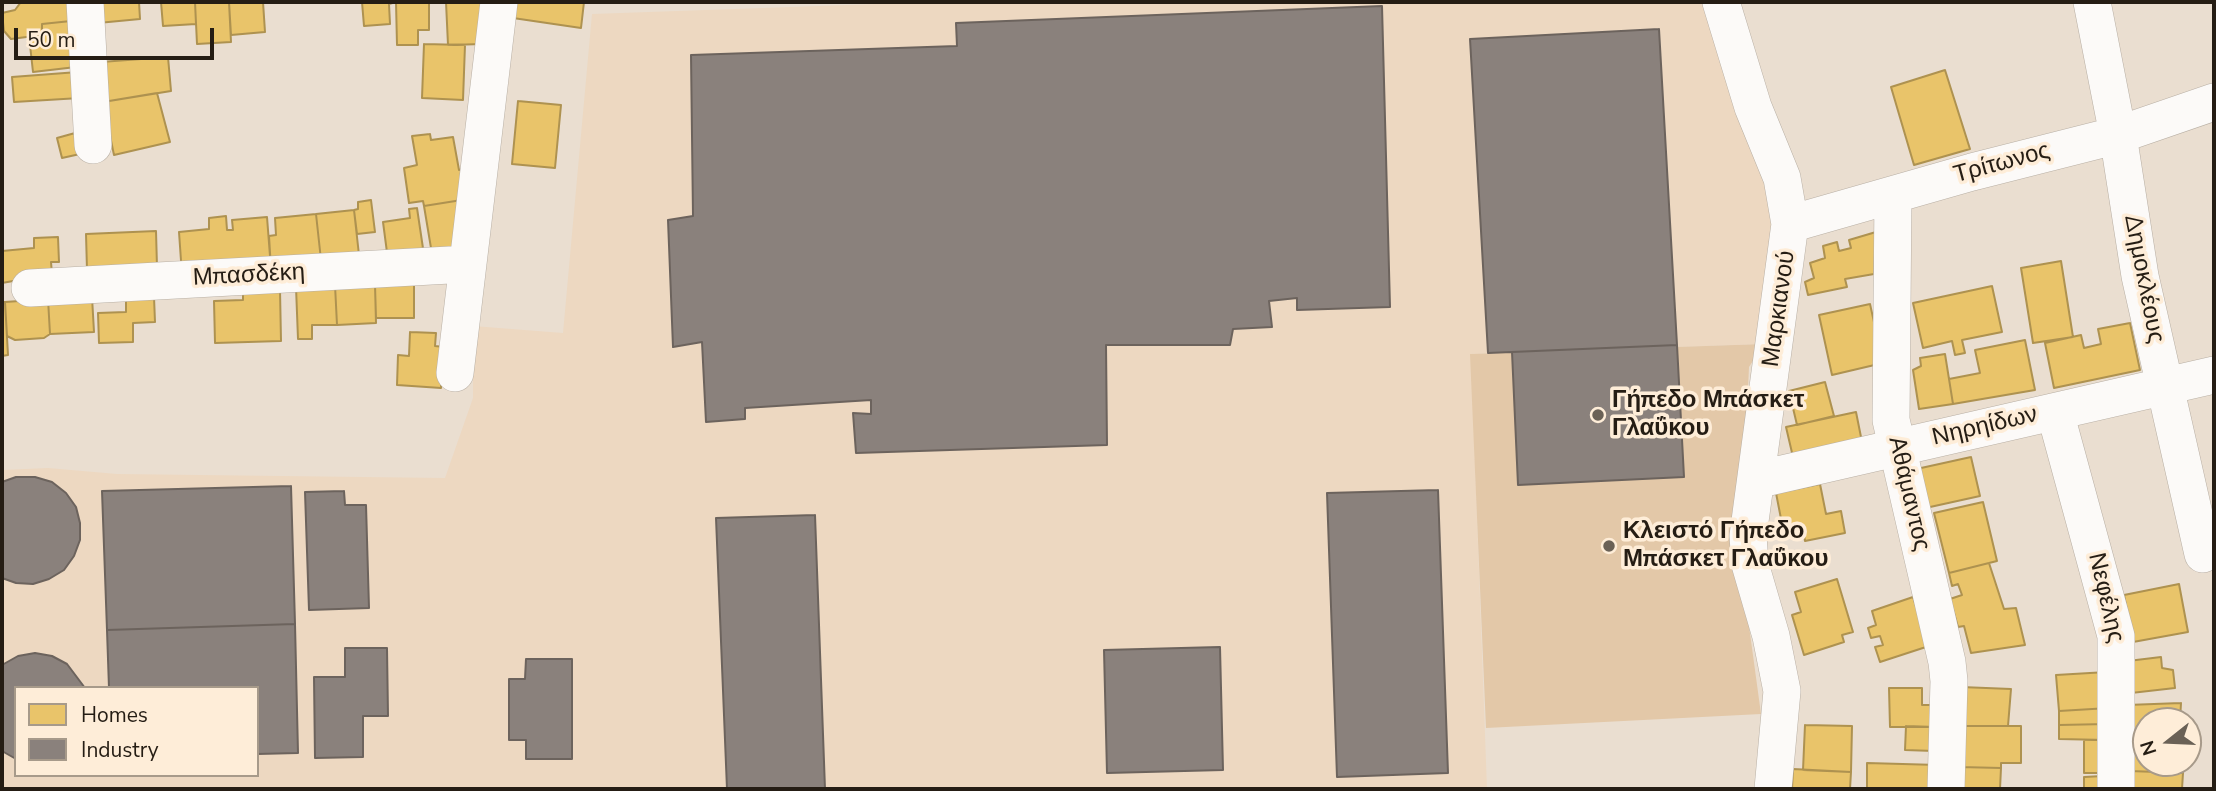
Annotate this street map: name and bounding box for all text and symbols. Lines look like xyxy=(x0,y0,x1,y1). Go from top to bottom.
scale bar xyxy=(18,14,217,58)
text: 50 m xyxy=(27,26,76,54)
street label: Τρίτωνος xyxy=(1951,137,2053,191)
street label: Δημοκλέους xyxy=(2116,212,2170,346)
street label: Μαρκιανού xyxy=(1758,249,1802,369)
street label: Μπασδέκη xyxy=(192,259,306,293)
place label: Γήπεδο Μπάσκετ Γλαΰκου xyxy=(1612,387,1804,443)
street label: Νηρηίδων xyxy=(1930,401,2040,453)
marker: Γήπεδο Μπάσκετ Γλαΰκου xyxy=(1590,407,1606,423)
street label: Αθάμαντος xyxy=(1881,434,1935,554)
place label: Κλειστό Γήπεδο Μπάσκετ Γλαΰκου xyxy=(1623,518,1828,574)
marker: Κλειστό Γήπεδο Μπάσκετ Γλαΰκου xyxy=(1601,538,1617,554)
street label: Νεφέλης xyxy=(2081,550,2129,646)
legend xyxy=(14,686,259,777)
text: Homes xyxy=(81,701,148,729)
north arrow xyxy=(2132,707,2202,777)
text: Industry xyxy=(81,736,159,764)
text: N xyxy=(2134,737,2163,759)

